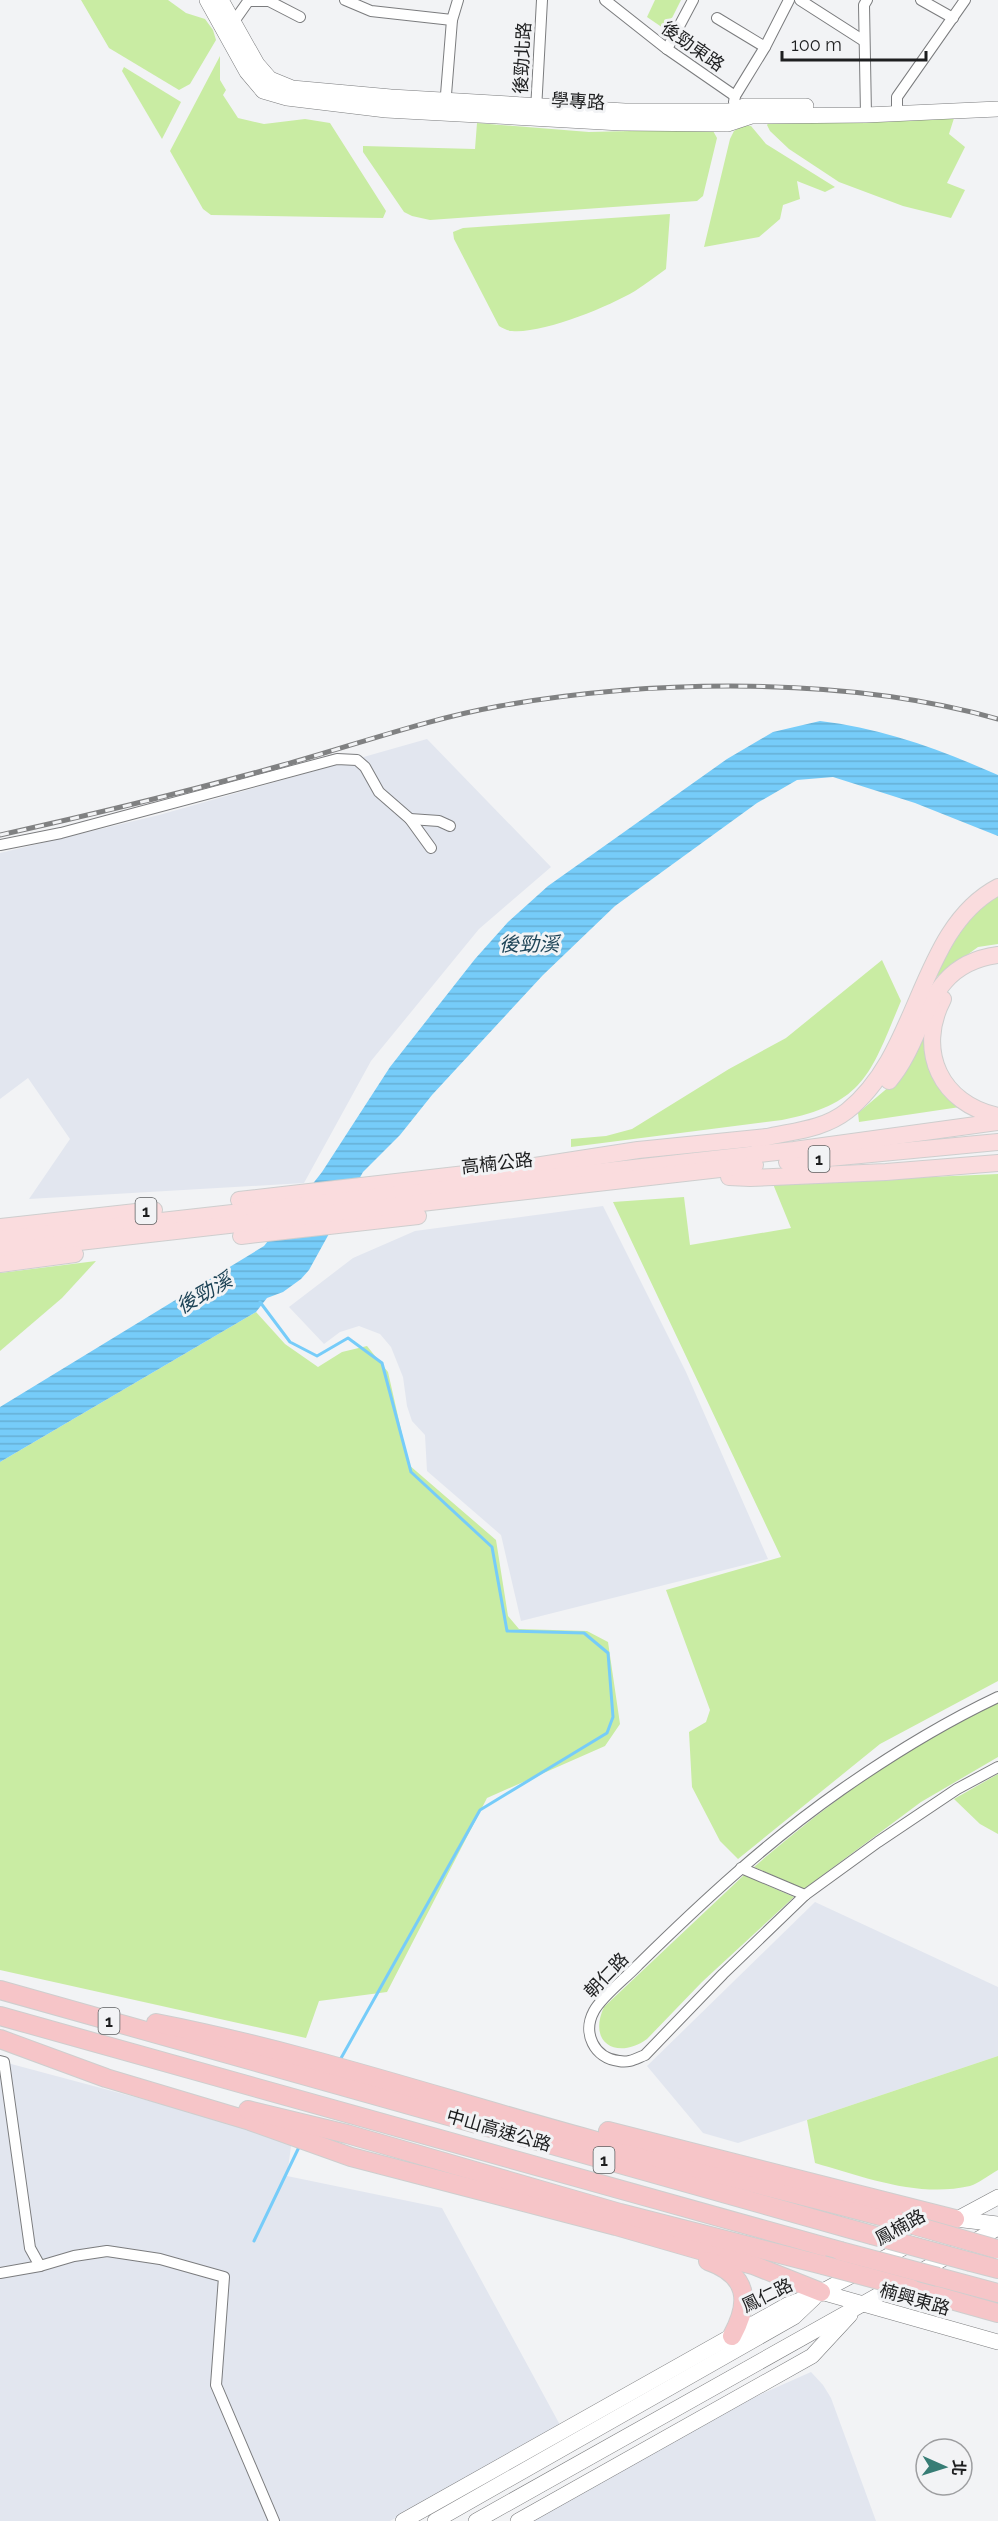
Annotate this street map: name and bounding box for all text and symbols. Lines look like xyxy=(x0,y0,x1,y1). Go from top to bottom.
street label: 後勁東路 xyxy=(657,17,729,75)
street label: 後勁北路 xyxy=(510,21,534,95)
scale bar xyxy=(782,24,926,62)
text: 100 m xyxy=(791,34,842,55)
street label: 學專路 xyxy=(550,89,606,113)
water label: 後勁溪 xyxy=(499,932,562,956)
road number: 1 xyxy=(808,1146,830,1172)
street label: 高楠公路 xyxy=(460,1149,534,1177)
road number: 1 xyxy=(136,1198,156,1224)
water label: 後勁溪 xyxy=(172,1266,239,1318)
street label: 朝仁路 xyxy=(580,1948,632,2002)
road number: 1 xyxy=(98,2008,120,2034)
street label: 中山高速公路 xyxy=(444,2105,554,2155)
road number: 1 xyxy=(594,2147,614,2173)
street label: 鳳楠路 xyxy=(871,2205,929,2249)
street label: 鳳仁路 xyxy=(738,2274,796,2316)
street label: 楠興東路 xyxy=(878,2279,952,2319)
north arrow xyxy=(914,2437,974,2497)
text: 北 xyxy=(949,2459,968,2476)

